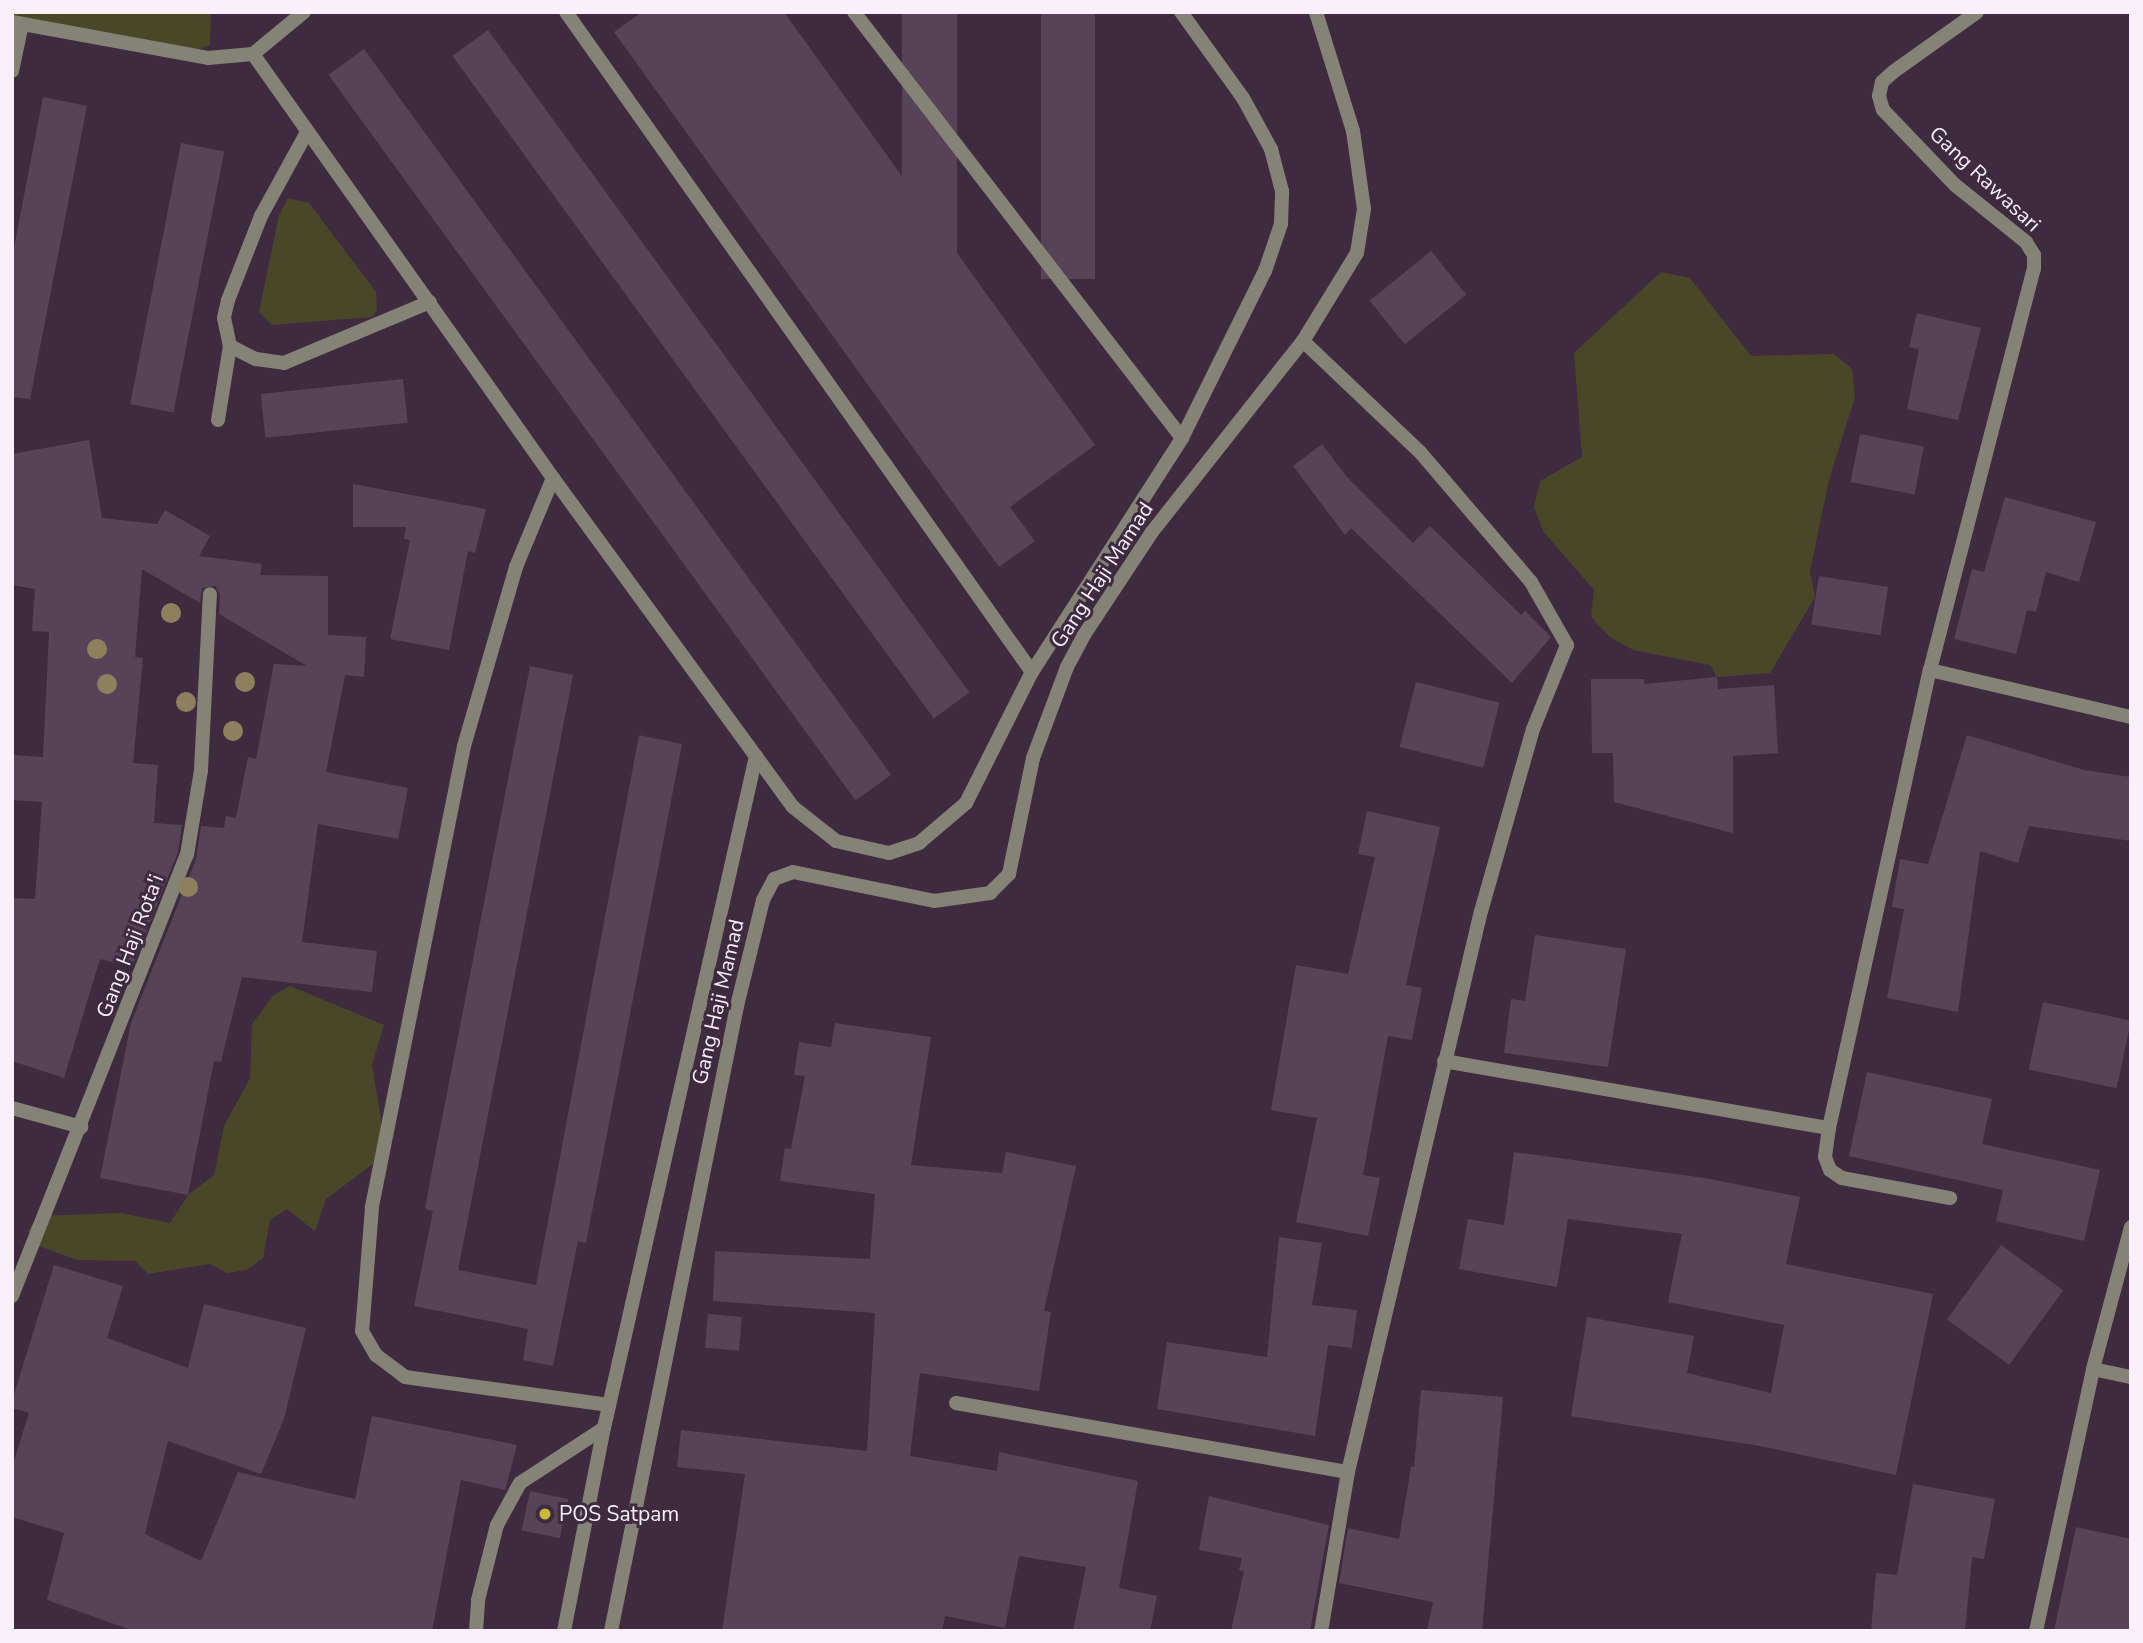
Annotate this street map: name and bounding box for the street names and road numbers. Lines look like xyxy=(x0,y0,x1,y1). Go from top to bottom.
street label: Gang Rawasari xyxy=(1924,121,2046,237)
street label: Gang Haji Mamad xyxy=(1045,497,1159,653)
street label: Gang Haji Rota'i xyxy=(91,871,169,1021)
street label: Gang Haji Mamad xyxy=(687,917,749,1087)

